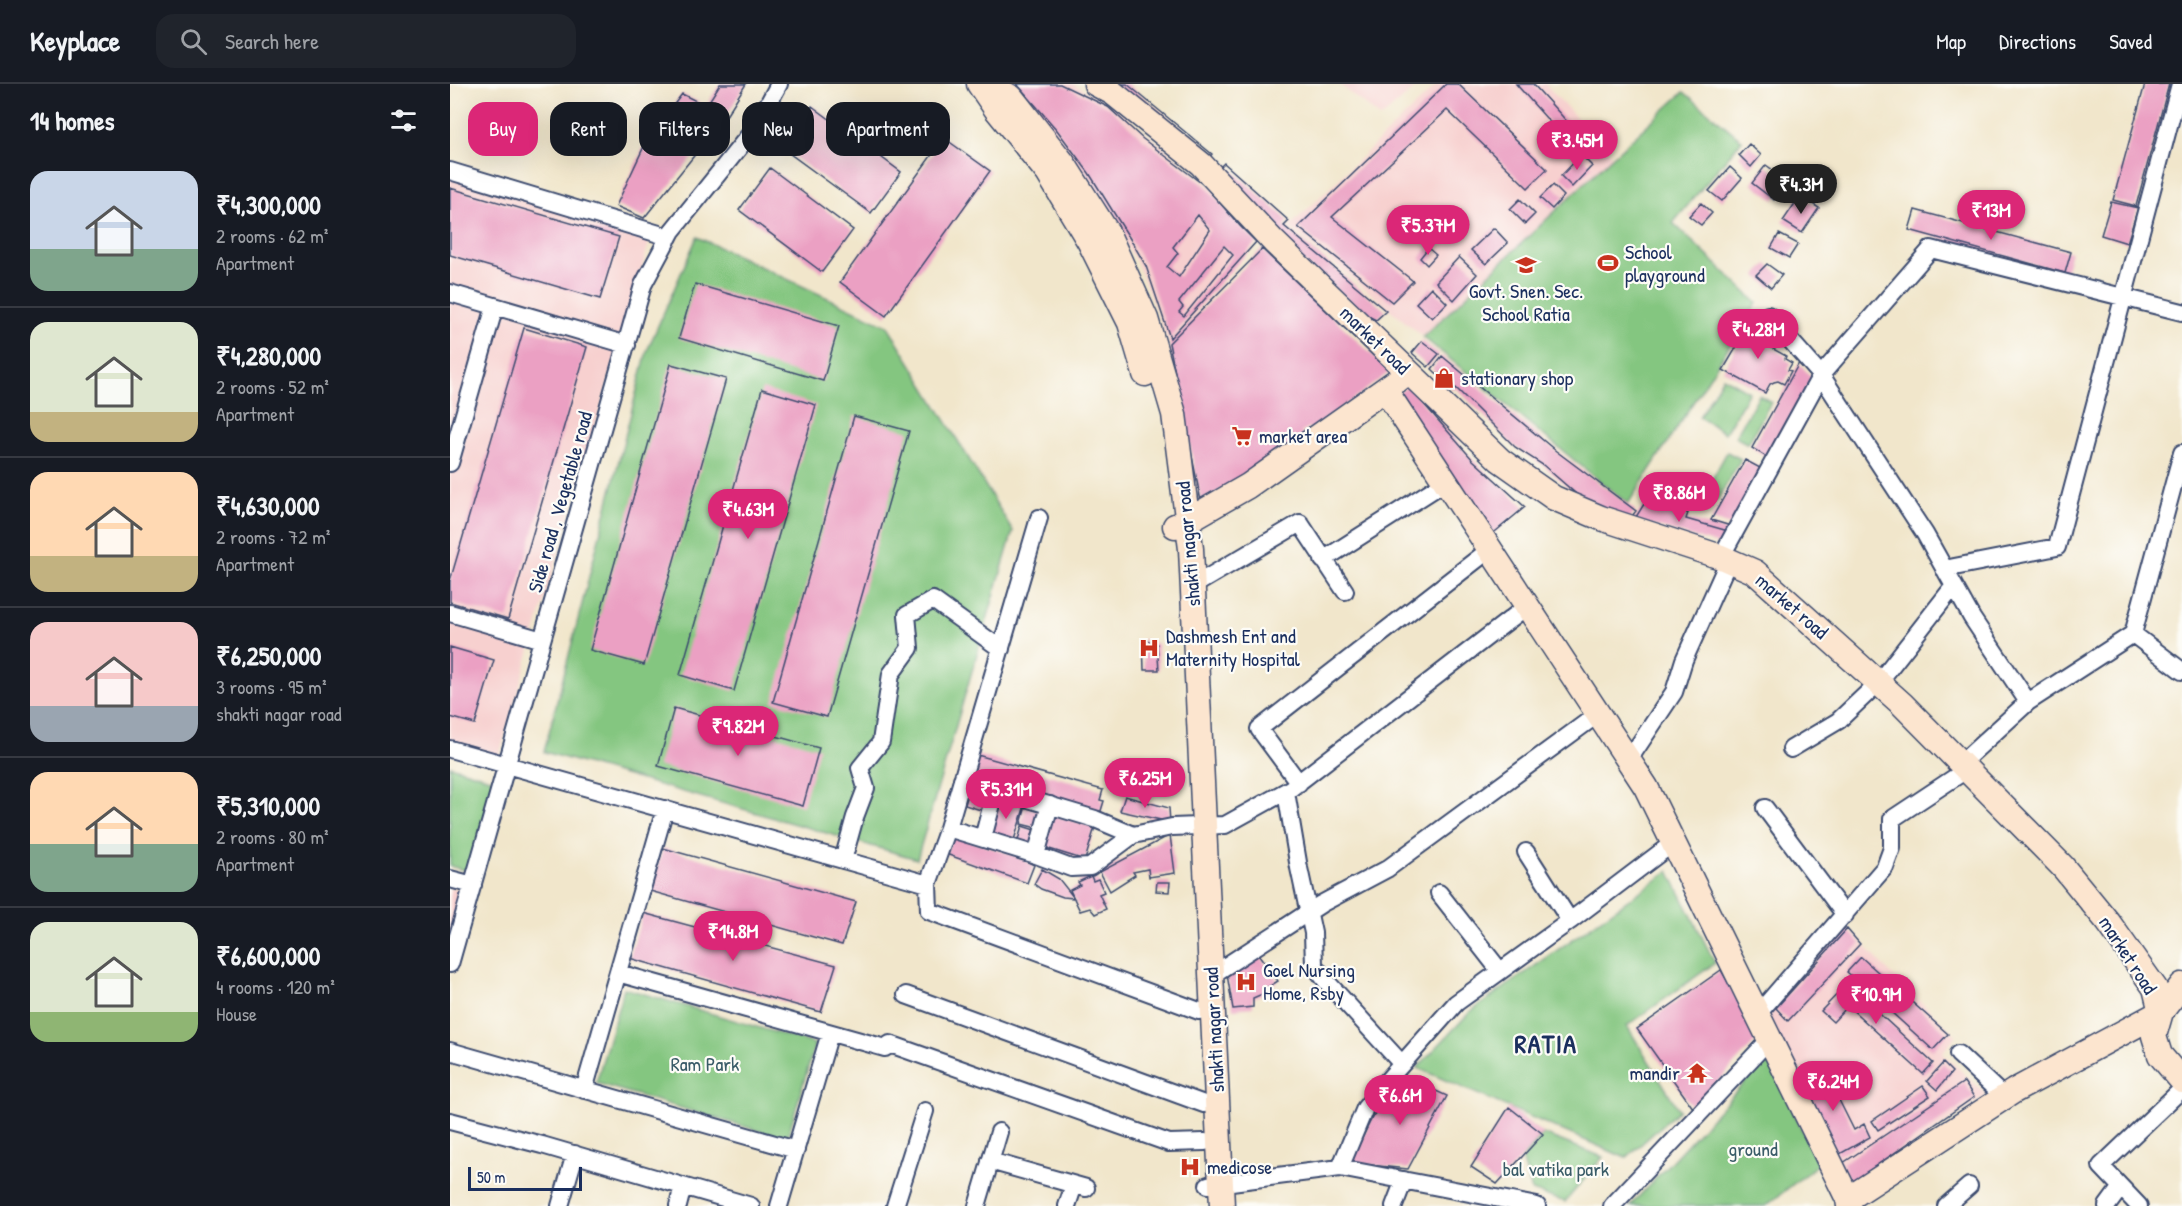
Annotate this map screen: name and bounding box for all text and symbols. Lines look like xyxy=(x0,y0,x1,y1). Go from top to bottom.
search box xyxy=(156,14,576,68)
text: Keyplace xyxy=(30,22,120,60)
icon: search xyxy=(177,25,210,58)
text: Search here xyxy=(225,26,319,56)
text: Map xyxy=(1936,27,1966,56)
text: Directions xyxy=(1999,27,2076,56)
text: Saved xyxy=(2109,27,2152,56)
chip: Buy xyxy=(468,102,538,156)
chip: Rent xyxy=(550,102,627,156)
chip: Filters xyxy=(639,102,730,156)
chip: New xyxy=(742,102,814,156)
chip: Apartment xyxy=(826,102,950,156)
text: 14 homes xyxy=(30,103,115,138)
icon: filters xyxy=(387,104,420,137)
pin: ₹3.45M xyxy=(1528,120,1626,171)
text: ₹3.45M xyxy=(1551,126,1603,153)
pin: ₹4.3M xyxy=(1759,164,1843,215)
text: ₹4.3M xyxy=(1779,170,1823,197)
text: ₹4,300,000 xyxy=(216,187,321,222)
pin: ₹13M xyxy=(1955,190,2027,241)
icon: home xyxy=(78,195,150,267)
text: ₹13M xyxy=(1971,196,2011,223)
pin: ₹5.37M xyxy=(1379,205,1477,256)
text: ₹5.37M xyxy=(1401,211,1455,238)
text: 2 rooms · 62 m² xyxy=(216,222,328,249)
place label: School playground xyxy=(1625,238,1705,288)
text: Apartment xyxy=(216,249,294,276)
sports icon: School playground xyxy=(1596,251,1620,275)
school or university icon: Govt. Snen. Sec. School Ratia xyxy=(1514,253,1538,277)
place label: Govt. Snen. Sec. School Ratia xyxy=(1469,277,1583,327)
street label: market road xyxy=(1334,299,1417,380)
pin: ₹4.28M xyxy=(1709,309,1807,360)
text: ₹4.28M xyxy=(1731,315,1785,342)
text: ₹4,280,000 xyxy=(216,338,321,373)
icon: home xyxy=(78,346,150,418)
place label: stationary shop xyxy=(1461,364,1574,391)
shop icon: stationary shop xyxy=(1432,366,1456,390)
text: 2 rooms · 52 m² xyxy=(216,373,329,400)
text: Apartment xyxy=(216,400,294,427)
street label: Side road , Vegetable road xyxy=(521,408,598,595)
place label: market area xyxy=(1259,422,1347,449)
supermarket icon: market area xyxy=(1230,424,1254,448)
pin: ₹8.86M xyxy=(1630,472,1728,523)
text: ₹8.86M xyxy=(1653,478,1705,505)
street label: shakti nagar road xyxy=(1169,480,1206,608)
text: ₹4,630,000 xyxy=(216,488,320,523)
pin: ₹4.63M xyxy=(699,489,797,540)
text: ₹4.63M xyxy=(722,495,774,522)
icon: home xyxy=(78,496,150,568)
text: 2 rooms · 72 m² xyxy=(216,523,330,550)
text: Apartment xyxy=(216,550,294,577)
street label: market road xyxy=(1750,566,1835,645)
place label: Dashmesh Ent and Maternity Hospital xyxy=(1166,622,1301,672)
hospital icon: Dashmesh Ent and Maternity Hospital xyxy=(1137,636,1161,660)
text: ₹6,250,000 xyxy=(216,638,322,673)
icon: home xyxy=(78,646,150,718)
text: 3 rooms · 95 m² xyxy=(216,673,326,700)
text: shakti nagar road xyxy=(216,700,342,727)
pin: ₹9.82M xyxy=(689,706,787,757)
text: ₹9.82M xyxy=(712,712,764,739)
pin: ₹6.25M xyxy=(1096,758,1194,809)
text: ₹6.25M xyxy=(1118,764,1172,791)
pin: ₹5.31M xyxy=(957,769,1055,820)
text: ₹5.31M xyxy=(980,775,1032,802)
text: ₹5,310,000 xyxy=(216,788,320,823)
icon: home xyxy=(78,796,150,868)
text: 2 rooms · 80 m² xyxy=(216,823,329,850)
text: Apartment xyxy=(216,850,294,877)
street label: market road xyxy=(2093,910,2164,999)
pin: ₹14.8M xyxy=(684,911,782,962)
text: ₹14.8M xyxy=(707,917,759,944)
text: ₹6,600,000 xyxy=(216,938,320,973)
icon: home xyxy=(78,946,150,1018)
place label: Goel Nursing Home, Rsby xyxy=(1263,956,1355,1006)
street label: shakti nagar road xyxy=(1197,966,1230,1093)
hospital icon: Goel Nursing Home, Rsby xyxy=(1234,970,1258,994)
text: 4 rooms · 120 m² xyxy=(216,973,335,1000)
pin: ₹10.9M xyxy=(1827,974,1925,1025)
text: ₹10.9M xyxy=(1850,980,1902,1007)
text: House xyxy=(216,1000,257,1027)
district label: RATIA xyxy=(1515,1026,1577,1061)
park label: Ram Park xyxy=(671,1050,739,1077)
place label: mandir xyxy=(1630,1059,1680,1086)
temple icon: mandir xyxy=(1685,1061,1709,1085)
pin: ₹6.24M xyxy=(1784,1061,1882,1112)
text: ₹6.24M xyxy=(1807,1067,1859,1094)
pin: ₹6.6M xyxy=(1358,1075,1442,1126)
text: ₹6.6M xyxy=(1378,1081,1422,1108)
park label: ground xyxy=(1728,1135,1778,1162)
place label: medicose xyxy=(1207,1153,1272,1180)
hospital icon: medicose xyxy=(1178,1155,1202,1179)
park label: bal vatika park xyxy=(1503,1155,1609,1182)
scale bar xyxy=(468,1164,582,1192)
text: 50 m xyxy=(477,1166,506,1188)

